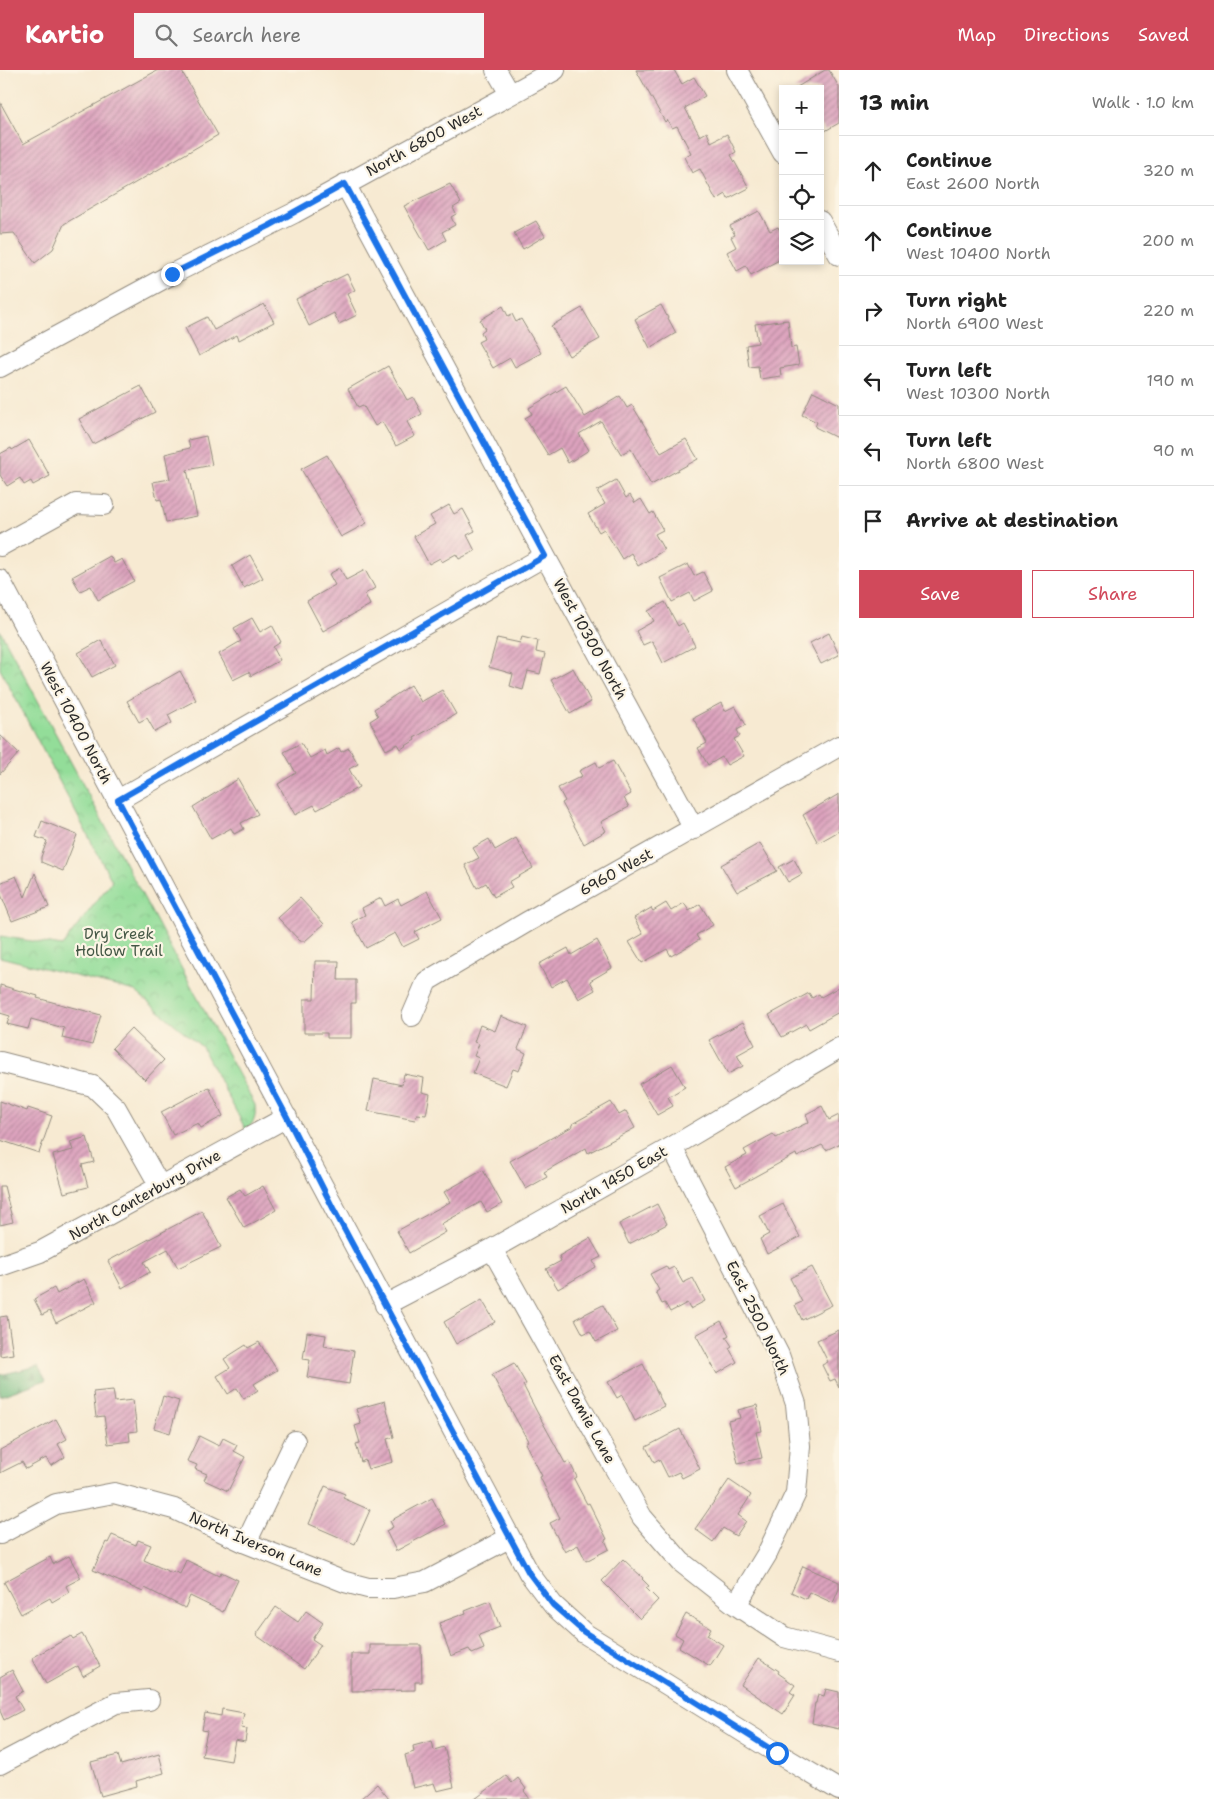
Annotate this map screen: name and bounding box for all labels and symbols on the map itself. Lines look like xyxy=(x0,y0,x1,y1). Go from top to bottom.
street label: North 6800 West xyxy=(363,101,485,181)
route end xyxy=(161,263,184,286)
street label: West 10300 North xyxy=(548,575,632,703)
street label: West 10400 North xyxy=(35,658,117,788)
street label: 6960 West xyxy=(576,844,656,900)
park label: Dry Creek Hollow Trail xyxy=(75,924,163,961)
street label: North 1450 East xyxy=(557,1141,671,1219)
street label: North Canterbury Drive xyxy=(66,1145,224,1245)
street label: East 2500 North xyxy=(722,1257,794,1379)
street label: East Damie Lane xyxy=(544,1351,620,1467)
street label: North Iverson Lane xyxy=(186,1507,326,1581)
route start xyxy=(766,1742,789,1765)

